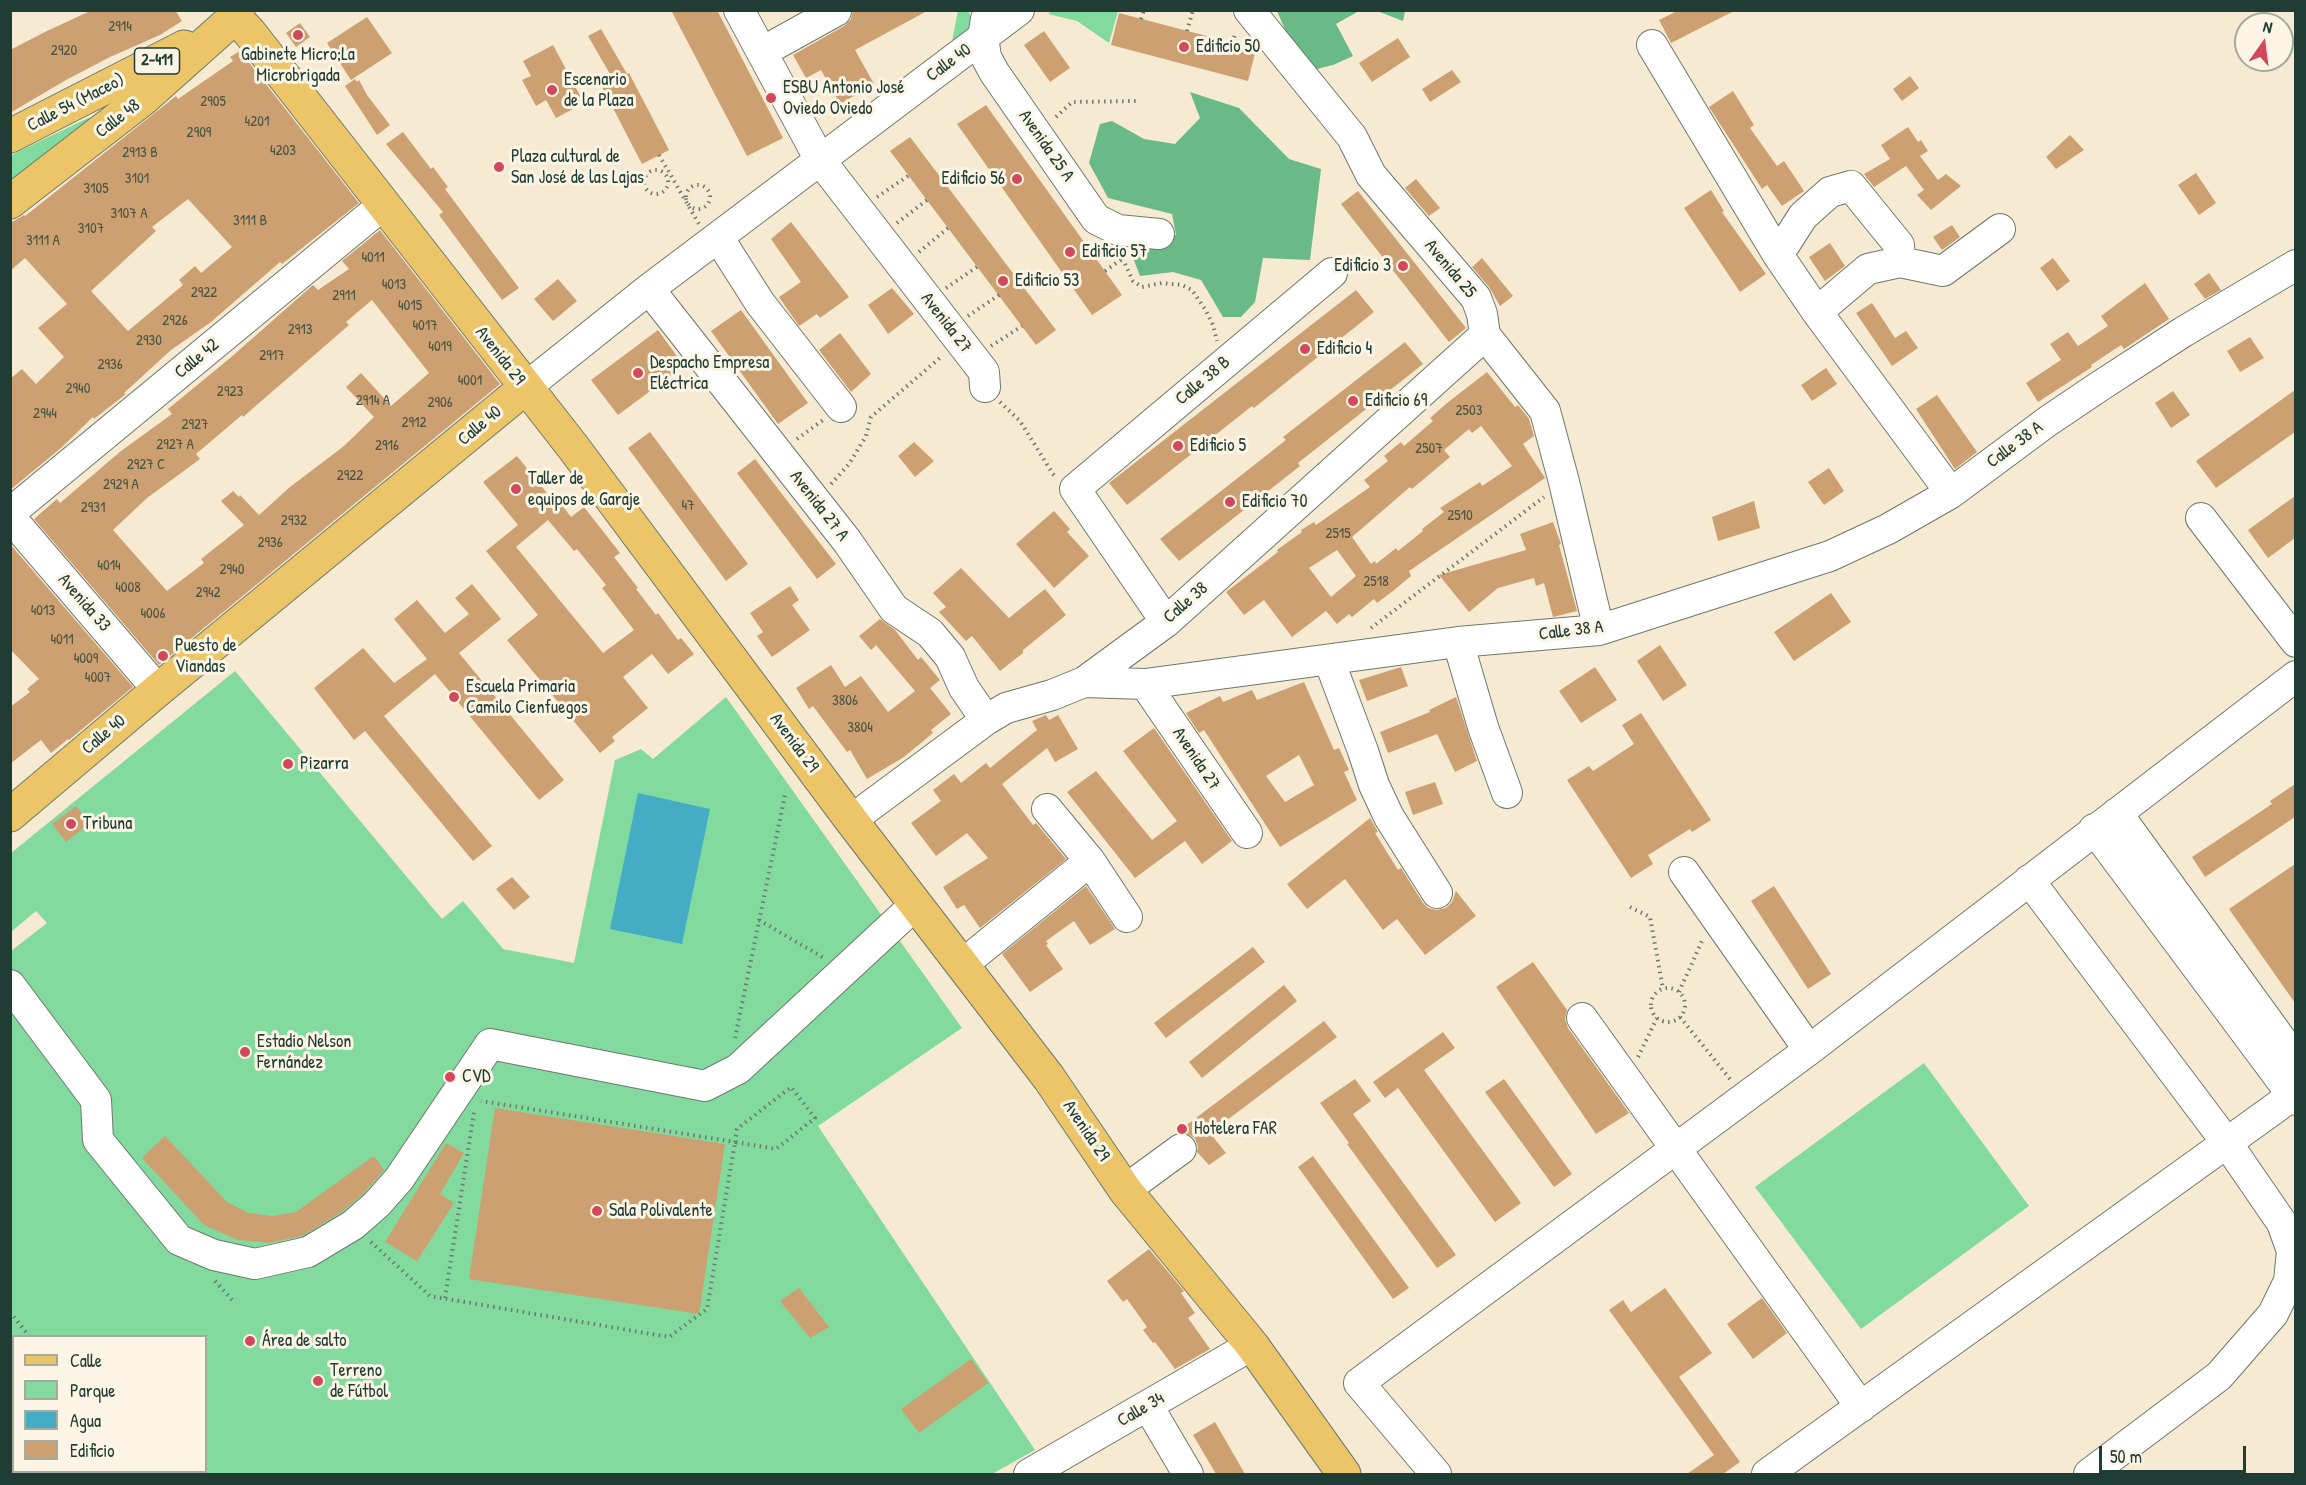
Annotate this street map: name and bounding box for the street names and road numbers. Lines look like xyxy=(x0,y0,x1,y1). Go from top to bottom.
street label: Calle 40 xyxy=(922,39,976,87)
road number: 2-411 xyxy=(134,48,180,74)
street label: Calle 54 (Maceo) xyxy=(24,69,128,137)
street label: Calle 48 xyxy=(91,95,145,143)
street label: Avenida 25 A xyxy=(1013,106,1079,186)
street label: Avenida 25 xyxy=(1419,235,1481,303)
street label: Avenida 27 xyxy=(916,288,976,358)
street label: Avenida 29 xyxy=(470,322,530,390)
street label: Calle 42 xyxy=(170,334,224,384)
street label: Calle 38 B xyxy=(1171,352,1235,410)
street label: Calle 40 xyxy=(454,401,506,451)
street label: Calle 38 A xyxy=(1983,417,2047,473)
street label: Avenida 27 A xyxy=(785,466,853,546)
street label: Avenida 33 xyxy=(53,570,115,636)
street label: Calle 38 xyxy=(1159,578,1213,628)
street label: Calle 38 A xyxy=(1538,616,1604,646)
street label: Avenida 29 xyxy=(765,709,823,777)
street label: Calle 40 xyxy=(78,710,130,760)
street label: Avenida 27 xyxy=(1167,724,1225,794)
street label: Avenida 29 xyxy=(1058,1097,1114,1165)
street label: Calle 34 xyxy=(1114,1388,1168,1432)

